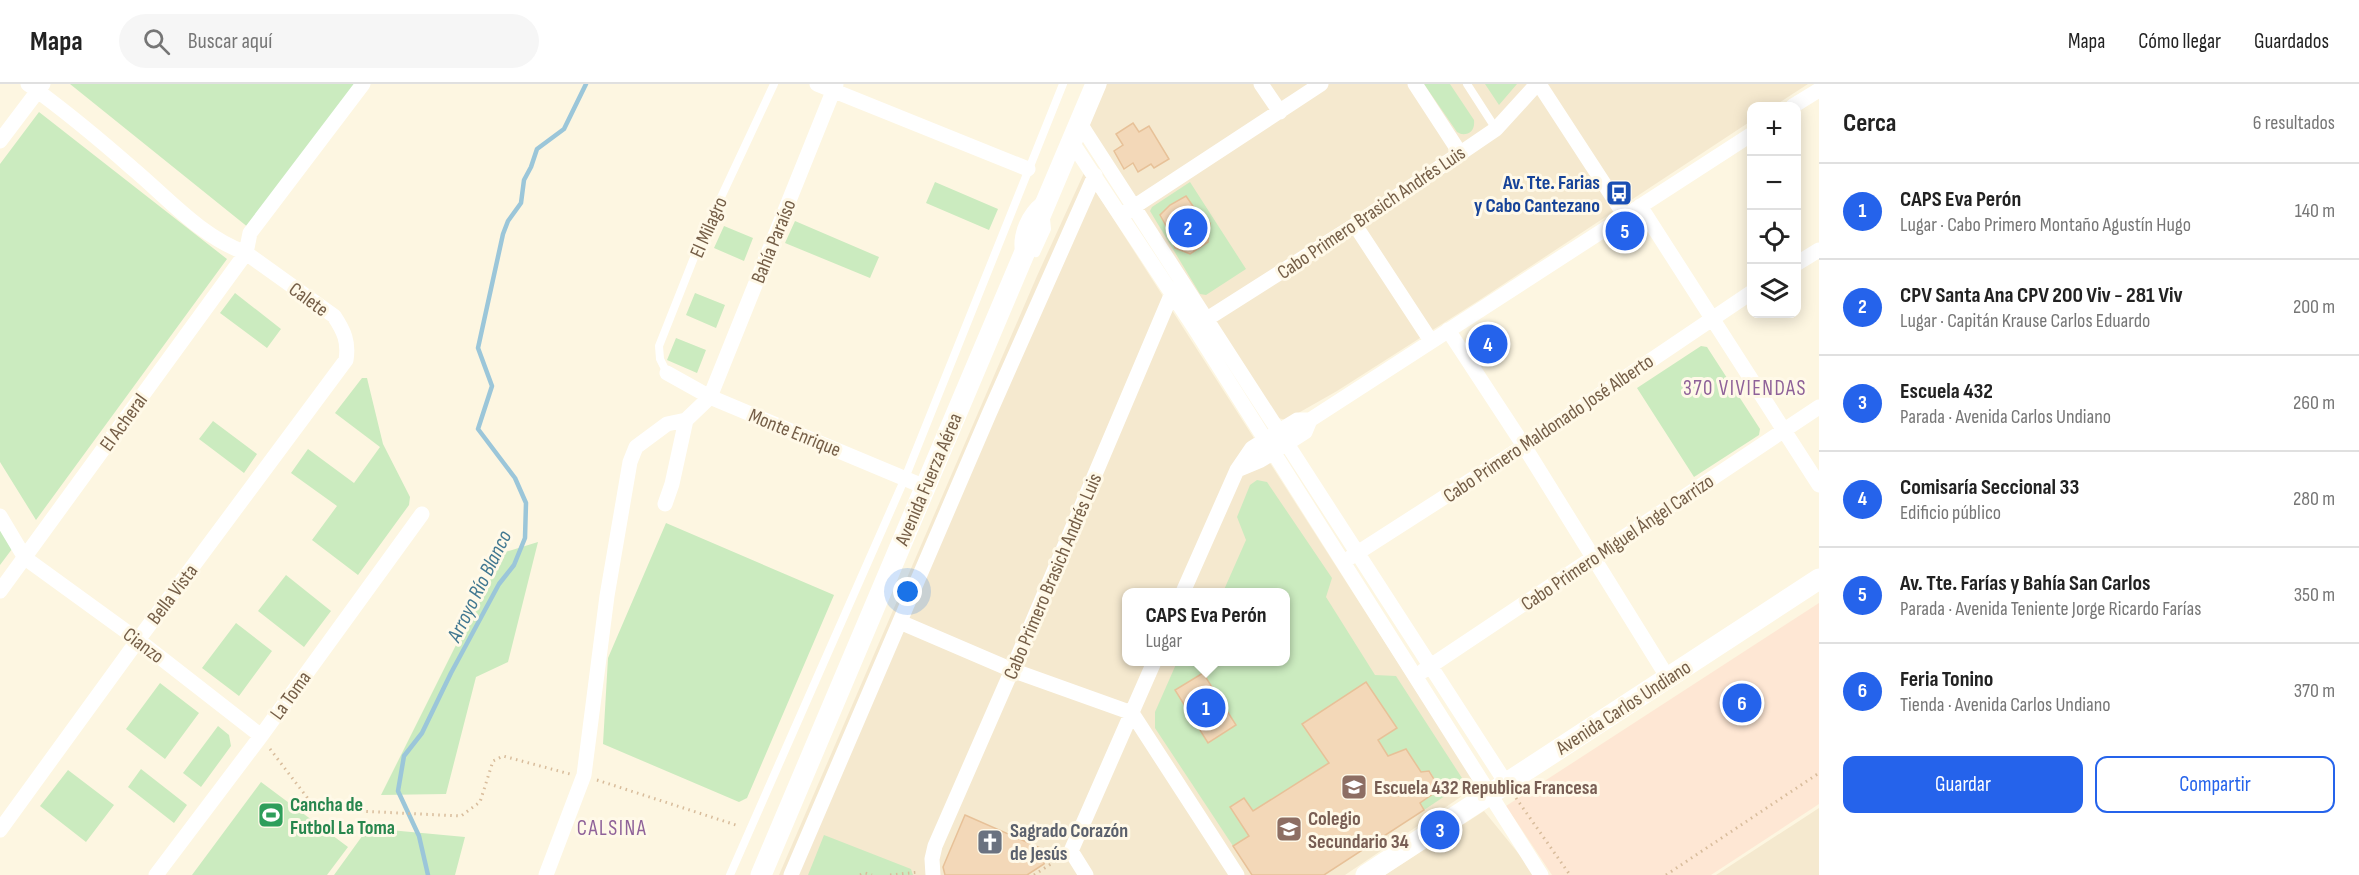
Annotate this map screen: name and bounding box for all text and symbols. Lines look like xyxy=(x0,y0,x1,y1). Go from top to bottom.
search box xyxy=(119,14,539,68)
text: Mapa xyxy=(30,25,83,58)
icon: search xyxy=(140,25,173,58)
text: Buscar aquí xyxy=(188,28,272,55)
text: Mapa xyxy=(2068,29,2105,54)
text: Cómo llegar xyxy=(2138,29,2221,54)
text: Guardados xyxy=(2254,29,2329,54)
map controls xyxy=(1747,102,1801,318)
button: + xyxy=(1747,102,1801,156)
text: Cerca xyxy=(1843,108,1896,139)
text: 6 resultados xyxy=(2253,111,2335,135)
street label: Cabo Primero Brasich Andrés Luis xyxy=(1273,141,1470,285)
button: − xyxy=(1747,156,1801,210)
place label: Av. Tte. Farias y Cabo Cantezano xyxy=(1474,171,1600,218)
bus stop icon: Av. Tte. Farias y Cabo Cantezano xyxy=(1604,178,1634,208)
text: CAPS Eva Perón xyxy=(1900,186,2021,213)
street label: El Milagro xyxy=(685,193,733,261)
street label: Bahía Paraíso xyxy=(746,196,802,287)
text: 1 xyxy=(1859,199,1866,223)
text: 140 m xyxy=(2295,199,2335,223)
pin: 2 xyxy=(1168,206,1208,250)
pin: 5 xyxy=(1606,208,1644,254)
button: locate xyxy=(1747,210,1801,264)
text: Lugar · Cabo Primero Montaño Agustín Hugo xyxy=(1900,213,2191,237)
button: layers xyxy=(1747,264,1801,318)
street label: Calete xyxy=(284,278,333,322)
text: CPV Santa Ana CPV 200 Viv - 281 Viv xyxy=(1900,282,2183,309)
text: 2 xyxy=(1858,295,1867,319)
text: 200 m xyxy=(2293,295,2335,319)
text: Lugar · Capitán Krause Carlos Eduardo xyxy=(1900,309,2150,333)
pin: 4 xyxy=(1468,322,1508,366)
street label: Cabo Primero Maldonado José Alberto xyxy=(1439,349,1658,508)
district label: 370 VIVIENDAS xyxy=(1683,376,1807,401)
text: Escuela 432 xyxy=(1900,378,1993,405)
street label: El Acheral xyxy=(95,389,153,456)
text: 3 xyxy=(1858,391,1867,415)
text: 260 m xyxy=(2293,391,2335,415)
street label: Monte Enrique xyxy=(745,404,844,462)
text: Parada · Avenida Carlos Undiano xyxy=(1900,405,2111,429)
street label: Avenida Fuerza Aérea xyxy=(890,410,968,550)
street label: Cabo Primero Miguel Ángel Carrizo xyxy=(1517,469,1718,616)
street label: Cabo Primero Brasich Andrés Luis xyxy=(999,470,1107,683)
text: Comisaría Seccional 33 xyxy=(1900,474,2079,501)
text: 4 xyxy=(1858,487,1867,511)
text: 280 m xyxy=(2293,487,2335,511)
text: Edificio público xyxy=(1900,501,2001,525)
water label: Arroyo Río Blanco xyxy=(441,526,517,647)
street label: Bella Vista xyxy=(142,560,203,629)
text: Av. Tte. Farías y Bahía San Carlos xyxy=(1900,570,2151,597)
your location xyxy=(893,577,922,606)
text: 5 xyxy=(1858,583,1867,607)
text: 350 m xyxy=(2294,583,2335,607)
popup xyxy=(1122,588,1290,666)
text: Parada · Avenida Teniente Jorge Ricardo Farías xyxy=(1900,597,2201,621)
text: CAPS Eva Perón xyxy=(1145,602,1267,629)
street label: Cianzo xyxy=(118,623,169,669)
text: Lugar xyxy=(1145,629,1182,653)
street label: Avenida Carlos Undiano xyxy=(1551,655,1695,761)
text: Feria Tonino xyxy=(1900,666,1993,693)
street label: La Toma xyxy=(265,667,316,724)
text: 6 xyxy=(1858,679,1867,703)
text: 370 m xyxy=(2294,679,2335,703)
pin: 6 xyxy=(1722,680,1762,726)
pin: 1 xyxy=(1186,686,1226,730)
text: Tienda · Avenida Carlos Undiano xyxy=(1900,693,2111,717)
button: Guardar xyxy=(1843,756,2083,813)
button: Compartir xyxy=(2095,756,2335,813)
school or university icon: Escuela 432 Republica Francesa xyxy=(1339,772,1369,802)
place label: Escuela 432 Republica Francesa xyxy=(1374,776,1598,800)
place label: Cancha de Futbol La Toma xyxy=(290,793,395,840)
sports icon: Cancha de Futbol La Toma xyxy=(256,800,286,830)
place label: Colegio Secundario 34 xyxy=(1308,807,1409,854)
pin: 3 xyxy=(1420,808,1460,852)
school or university icon: Colegio Secundario 34 xyxy=(1274,814,1304,844)
district label: CALSINA xyxy=(577,816,647,841)
place label: Sagrado Corazón de Jesús xyxy=(1010,819,1128,866)
church icon: Sagrado Corazón de Jesús xyxy=(975,827,1005,857)

